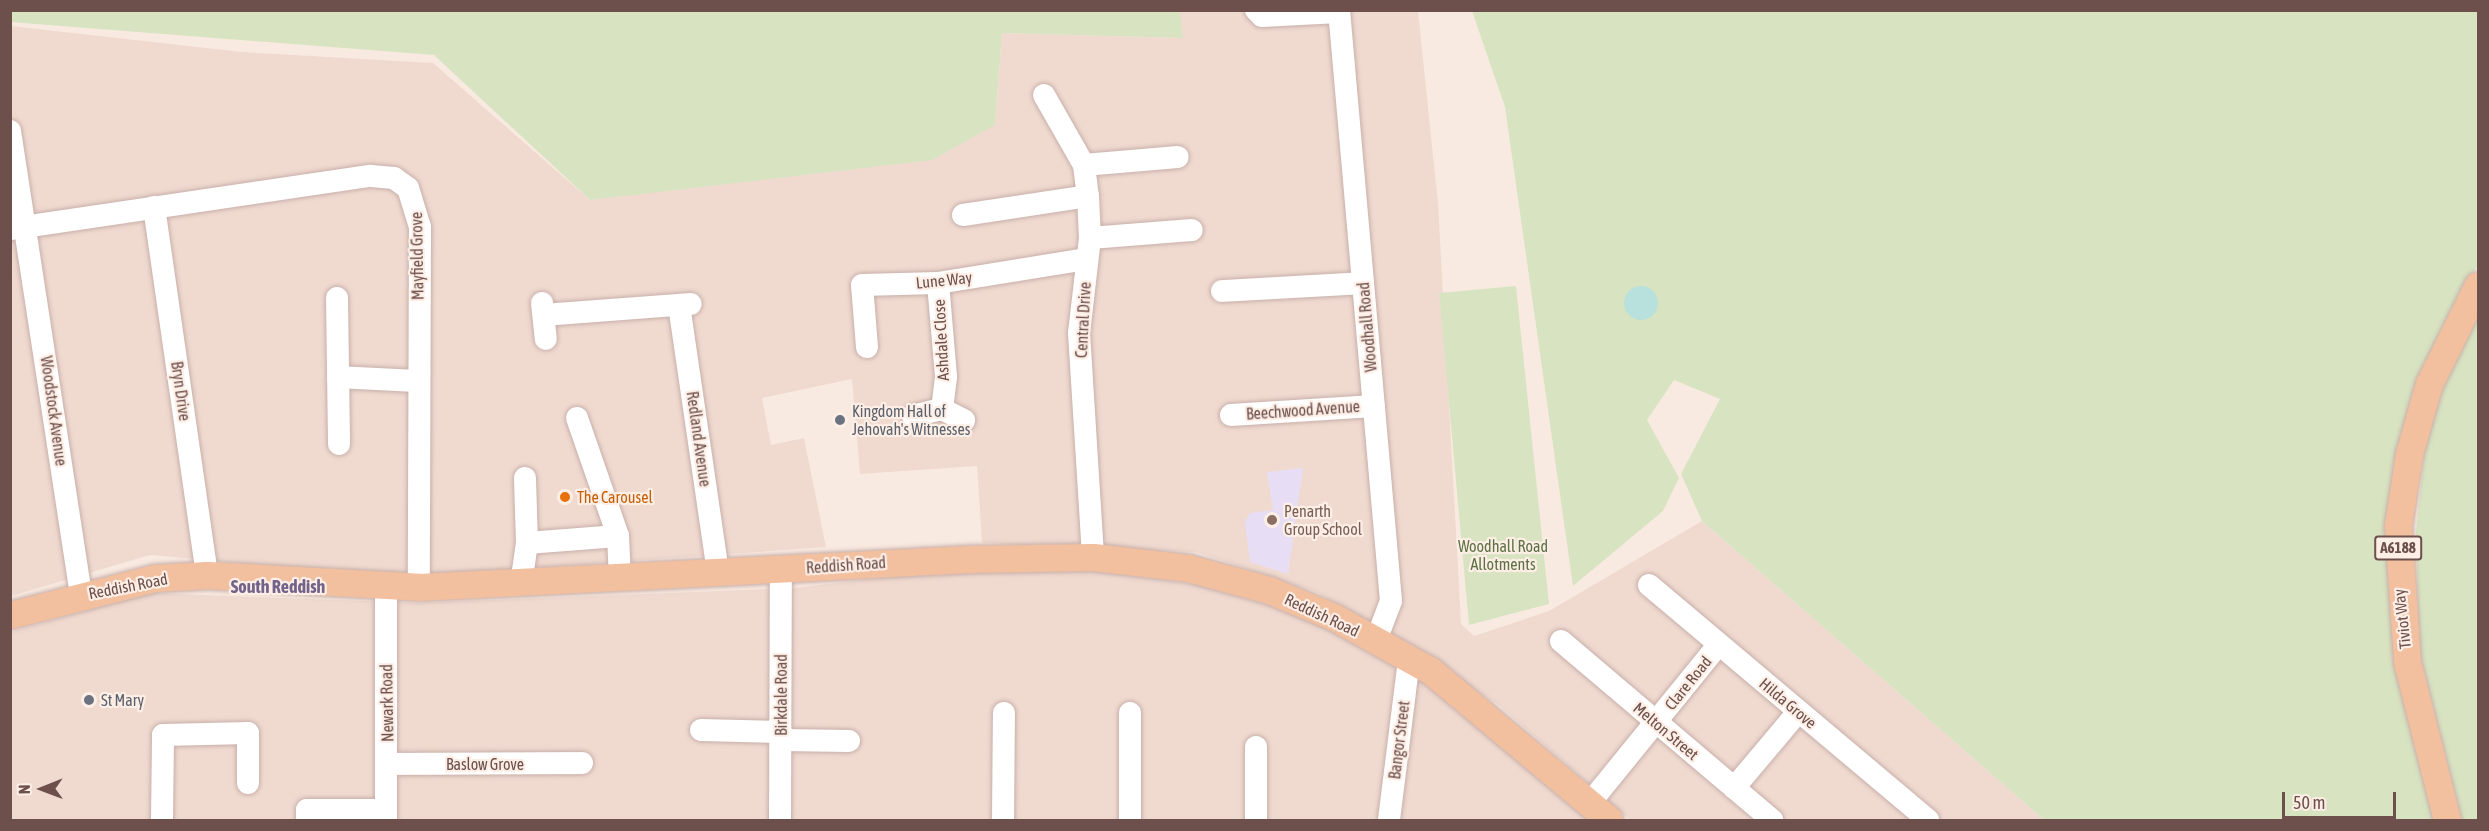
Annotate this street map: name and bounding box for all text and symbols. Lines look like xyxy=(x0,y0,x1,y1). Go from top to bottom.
street label: Mayfield Grove xyxy=(407,212,427,300)
street label: Lune Way xyxy=(915,268,973,292)
street label: Central Drive xyxy=(1071,281,1095,359)
street label: Woodhall Road xyxy=(1354,281,1380,373)
street label: Ashdale Close xyxy=(929,299,953,381)
street label: Woodstock Avenue xyxy=(37,355,71,467)
street label: Bryn Drive xyxy=(167,360,195,422)
street label: Redland Avenue xyxy=(683,390,715,488)
street label: Beechwood Avenue xyxy=(1245,396,1361,424)
place label: Kingdom Hall of Jehovah's Witnesses xyxy=(852,401,970,439)
marker: Kingdom Hall of Jehovah's Witnesses xyxy=(833,413,847,427)
place label: The Carousel xyxy=(577,487,653,507)
marker: The Carousel xyxy=(558,490,572,504)
place label: Penarth Group School xyxy=(1284,501,1362,539)
marker: Penarth Group School xyxy=(1265,513,1279,527)
park label: Woodhall Road Allotments xyxy=(1458,536,1548,574)
road number: A6188 xyxy=(2374,536,2422,560)
street label: Reddish Road xyxy=(805,553,887,577)
street label: Reddish Road xyxy=(87,569,169,603)
district label: South Reddish xyxy=(231,576,325,598)
street label: Tiviot Way xyxy=(2389,588,2415,650)
street label: Reddish Road xyxy=(1282,589,1362,641)
street label: Clare Road xyxy=(1661,652,1715,714)
street label: Birkdale Road xyxy=(771,654,791,736)
street label: Newark Road xyxy=(377,664,397,742)
street label: Hilda Grove xyxy=(1756,674,1820,732)
place label: St Mary xyxy=(101,690,144,710)
marker: St Mary xyxy=(82,693,96,707)
street label: Melton Street xyxy=(1629,698,1703,764)
street label: Bangor Street xyxy=(1385,700,1413,780)
street label: Baslow Grove xyxy=(446,754,524,774)
north arrow xyxy=(12,759,72,819)
scale bar xyxy=(2285,780,2399,818)
text: N xyxy=(15,784,33,794)
text: 50 m xyxy=(2293,792,2325,813)

